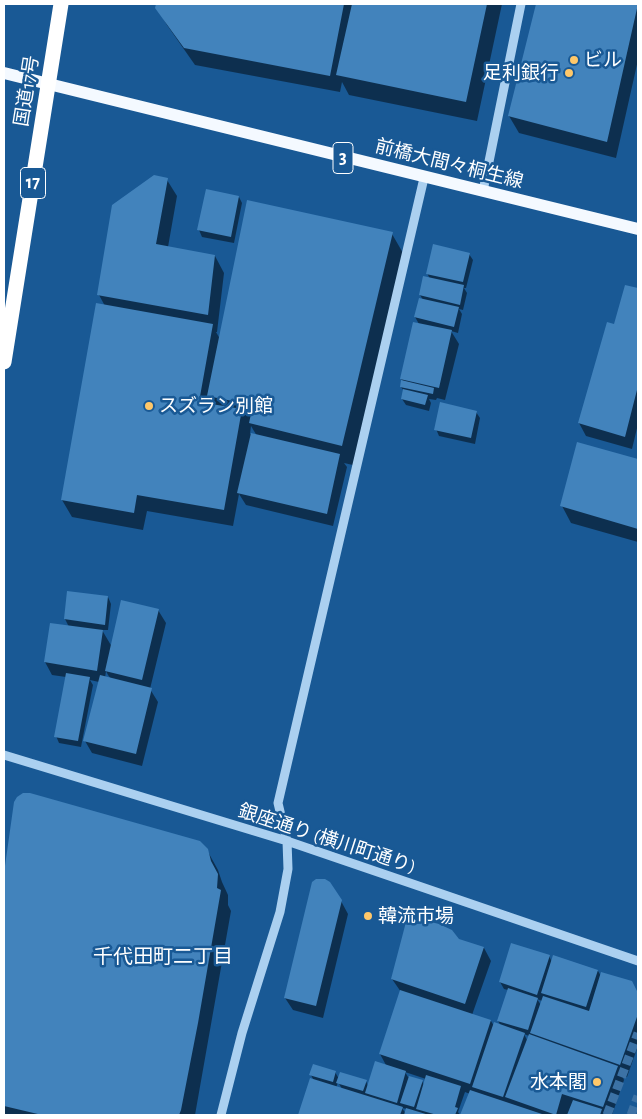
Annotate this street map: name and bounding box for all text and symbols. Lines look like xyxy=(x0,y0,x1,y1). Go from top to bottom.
place label: ビル xyxy=(584,49,622,71)
street label: 国道17号 xyxy=(10,54,44,128)
marker: ビル xyxy=(568,54,580,66)
place label: 足利銀行 xyxy=(483,62,559,84)
marker: 足利銀行 xyxy=(563,67,575,79)
street label: 前橋大間々桐生線 xyxy=(372,135,526,193)
road number: 3 xyxy=(333,142,353,174)
road number: 17 xyxy=(20,168,46,198)
place label: スズラン別館 xyxy=(159,395,273,417)
marker: スズラン別館 xyxy=(143,400,155,412)
street label: 銀座通り (横川町通り) xyxy=(235,800,419,878)
place label: 韓流市場 xyxy=(378,905,454,927)
marker: 韓流市場 xyxy=(362,910,374,922)
district label: 千代田町二丁目 xyxy=(93,945,233,969)
place label: 水本閣 xyxy=(530,1071,587,1093)
marker: 水本閣 xyxy=(591,1076,603,1088)

